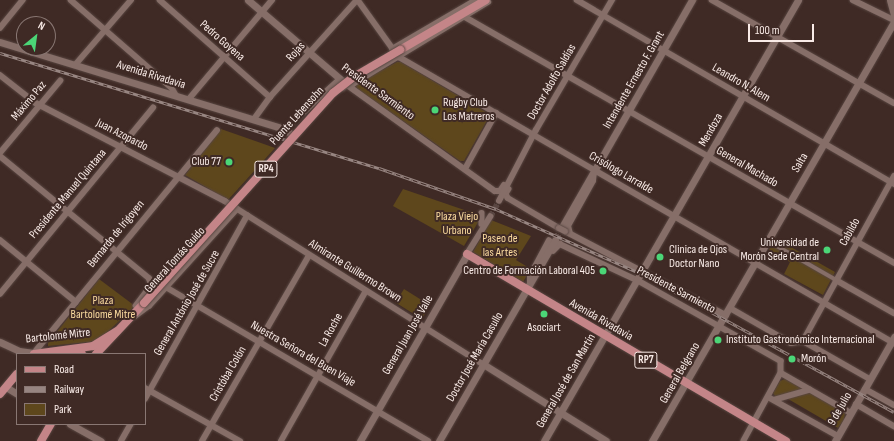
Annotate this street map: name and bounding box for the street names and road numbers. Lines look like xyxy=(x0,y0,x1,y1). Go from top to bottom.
street label: Pedro Goyena xyxy=(197,18,247,64)
street label: Intendente Ernesto F. Grant xyxy=(600,29,668,131)
street label: Rojas xyxy=(283,39,309,65)
street label: Doctor Adolfo Saldías xyxy=(525,42,579,122)
street label: Avenida Rivadavia xyxy=(115,58,187,92)
street label: Presidente Sarmiento xyxy=(339,61,417,123)
street label: Leandro N. Alem xyxy=(710,61,772,105)
street label: Máximo Paz xyxy=(8,78,50,124)
street label: Puente Lebensohn xyxy=(267,84,327,148)
street label: Mendoza xyxy=(696,111,726,149)
street label: Juan Azopardo xyxy=(94,116,150,154)
street label: General Machado xyxy=(713,143,781,191)
street label: Presidente Manuel Quintana xyxy=(26,146,110,242)
street label: Crisólogo Larralde xyxy=(586,149,656,197)
street label: Salta xyxy=(789,151,811,175)
road number: RP4 xyxy=(254,160,278,178)
street label: Bernardo de Irigoyen xyxy=(84,197,148,271)
street label: Cabildo xyxy=(837,216,863,248)
street label: General Tomás Guido xyxy=(142,224,208,296)
street label: Almirante Guillermo Brown xyxy=(306,237,404,305)
street label: General António José de Sucre xyxy=(151,248,223,358)
street label: Presidente Sarmiento xyxy=(634,263,718,317)
street label: General Juan José Valle xyxy=(379,293,437,377)
street label: Avenida Rivadavia xyxy=(567,296,635,344)
street label: Doctor José María Casullo xyxy=(444,310,506,404)
street label: La Roche xyxy=(316,311,346,349)
street label: Nuestra Señora del Buen Viaje xyxy=(248,318,358,390)
street label: Bartolomé Mitre xyxy=(25,325,91,347)
street label: General José de San Martín xyxy=(533,331,599,431)
street label: General Belgrano xyxy=(657,340,703,406)
street label: Cristóbal Colón xyxy=(206,344,250,404)
road number: RP7 xyxy=(634,351,658,369)
street label: 9 de Julio xyxy=(825,390,855,428)

